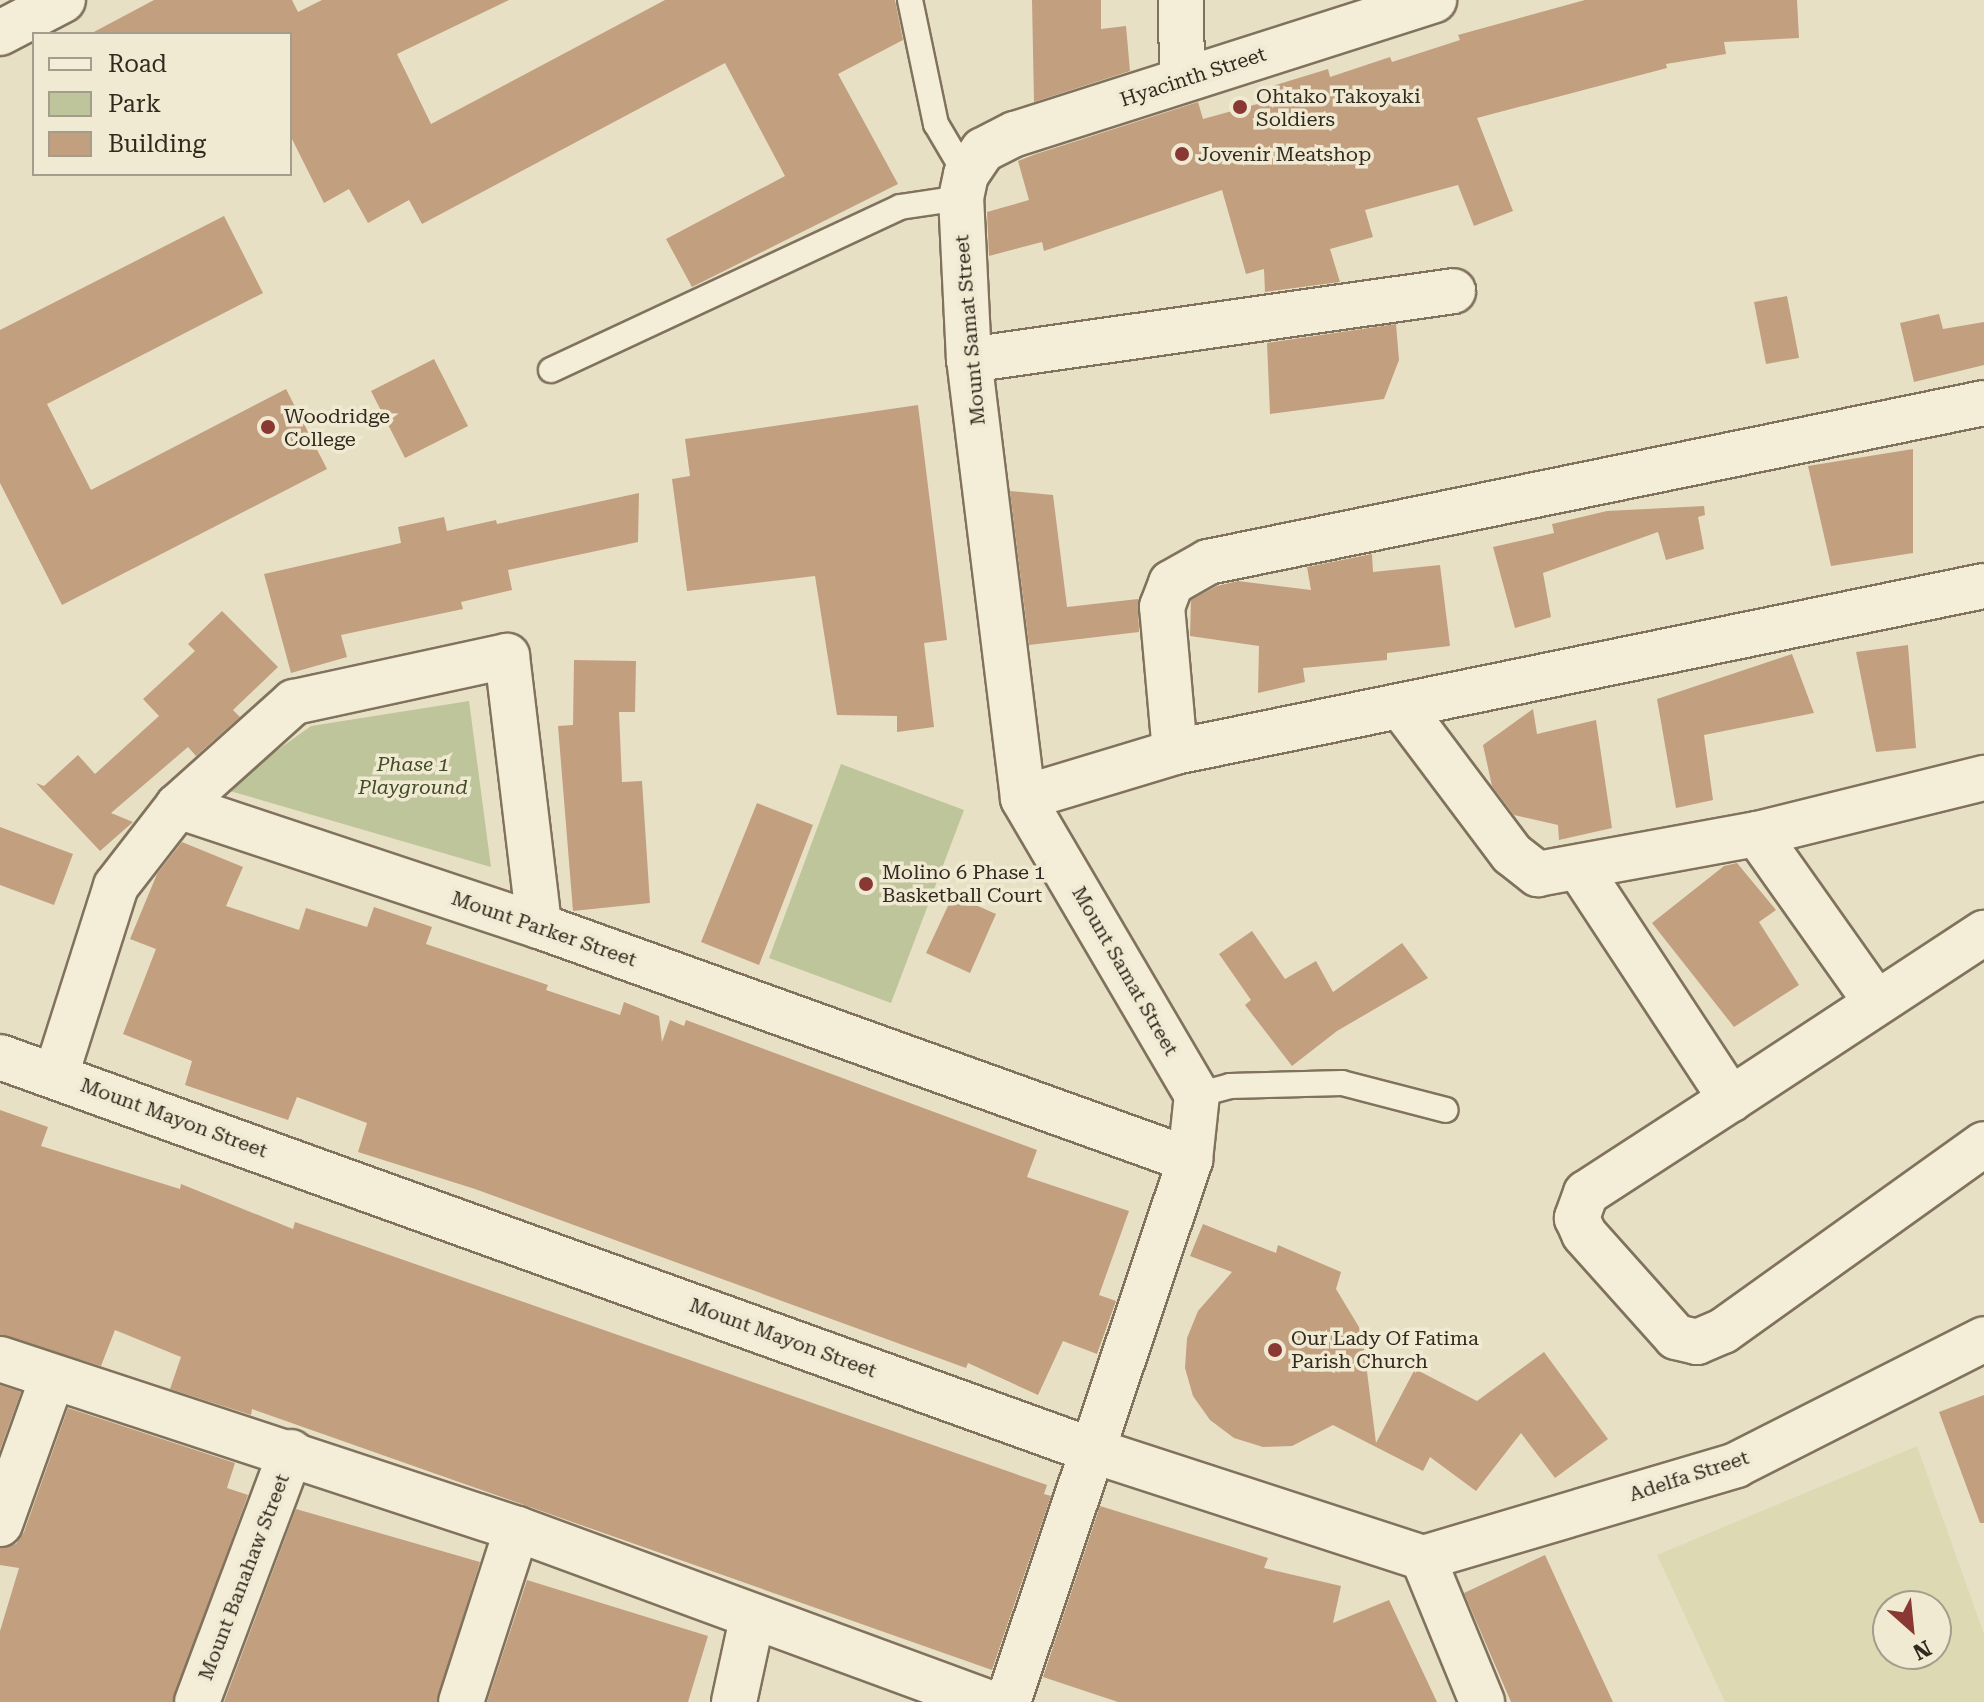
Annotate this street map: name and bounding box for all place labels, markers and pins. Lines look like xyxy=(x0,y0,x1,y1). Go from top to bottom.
place label: Ohtako Takoyaki Soldiers xyxy=(1256,84,1421,131)
marker: Ohtako Takoyaki Soldiers xyxy=(1231,98,1249,116)
place label: Jovenir Meatshop xyxy=(1198,142,1371,166)
marker: Jovenir Meatshop xyxy=(1173,145,1191,163)
place label: Woodridge College xyxy=(284,404,390,451)
marker: Woodridge College xyxy=(259,418,277,436)
place label: Molino 6 Phase 1 Basketball Court xyxy=(882,860,1045,907)
marker: Molino 6 Phase 1 Basketball Court xyxy=(857,875,875,893)
place label: Our Lady Of Fatima Parish Church xyxy=(1291,1326,1479,1373)
marker: Our Lady Of Fatima Parish Church xyxy=(1266,1341,1284,1359)

